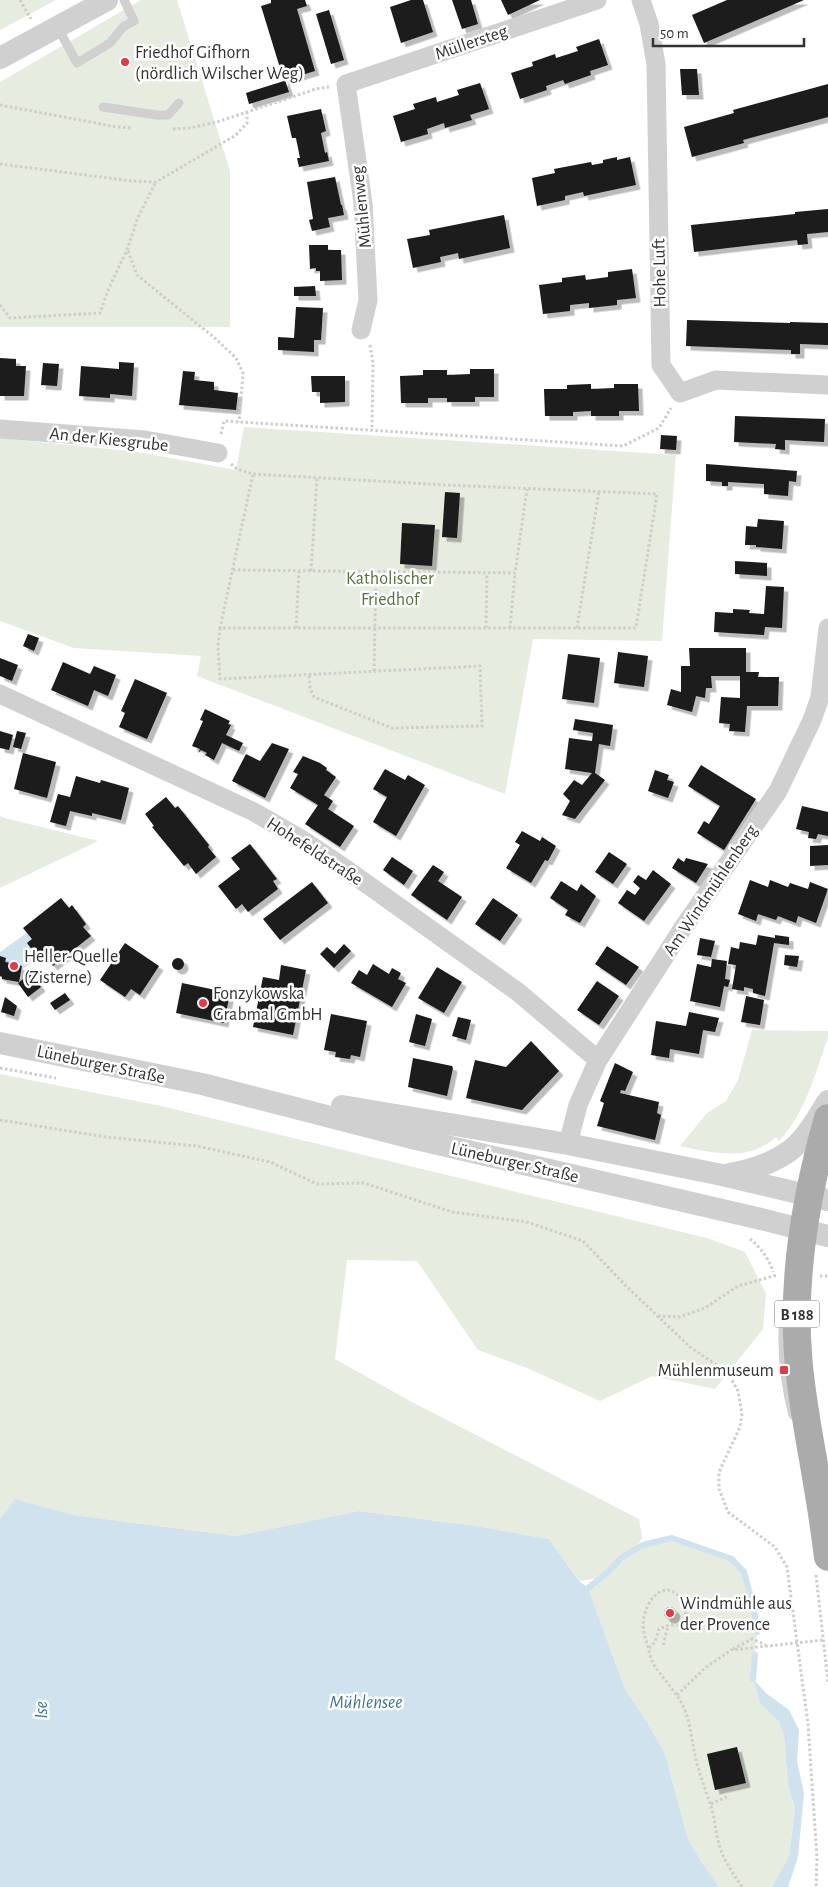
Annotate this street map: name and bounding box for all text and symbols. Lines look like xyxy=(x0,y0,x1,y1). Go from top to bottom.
scale bar xyxy=(653,15,804,47)
street label: Müllersteg xyxy=(433,22,510,64)
text: 50 m xyxy=(660,26,689,41)
place label: Friedhof Gifhorn (nördlich Wilscher Weg) xyxy=(135,44,304,83)
marker: Friedhof Gifhorn (nördlich Wilscher Weg) xyxy=(119,56,131,68)
street label: Mühlenweg xyxy=(349,165,375,249)
street label: Hohe Luft xyxy=(650,238,670,308)
street label: An der Kiesgrube xyxy=(49,425,169,455)
park label: Katholischer Friedhof xyxy=(346,570,434,609)
street label: Hohefeldstraße xyxy=(263,814,366,889)
street label: Am Windmühlenberg xyxy=(660,822,761,959)
place label: Heller-Quelle (Zisterne) xyxy=(24,948,118,987)
marker: Heller-Quelle (Zisterne) xyxy=(8,960,20,972)
place label: Fonzykowska Grabmal GmbH xyxy=(213,985,323,1024)
marker: Fonzykowska Grabmal GmbH xyxy=(197,997,209,1009)
street label: Lüneburger Straße xyxy=(35,1043,166,1087)
street label: Lüneburger Straße xyxy=(449,1140,580,1186)
road number: B 188 xyxy=(774,1300,820,1328)
place label: Mühlenmuseum xyxy=(658,1362,774,1380)
marker: Mühlenmuseum xyxy=(778,1364,790,1376)
place label: Windmühle aus der Provence xyxy=(680,1595,792,1634)
marker: Windmühle aus der Provence xyxy=(664,1607,676,1619)
water label: Mühlensee xyxy=(330,1693,402,1712)
water label: Ise xyxy=(32,1701,51,1719)

